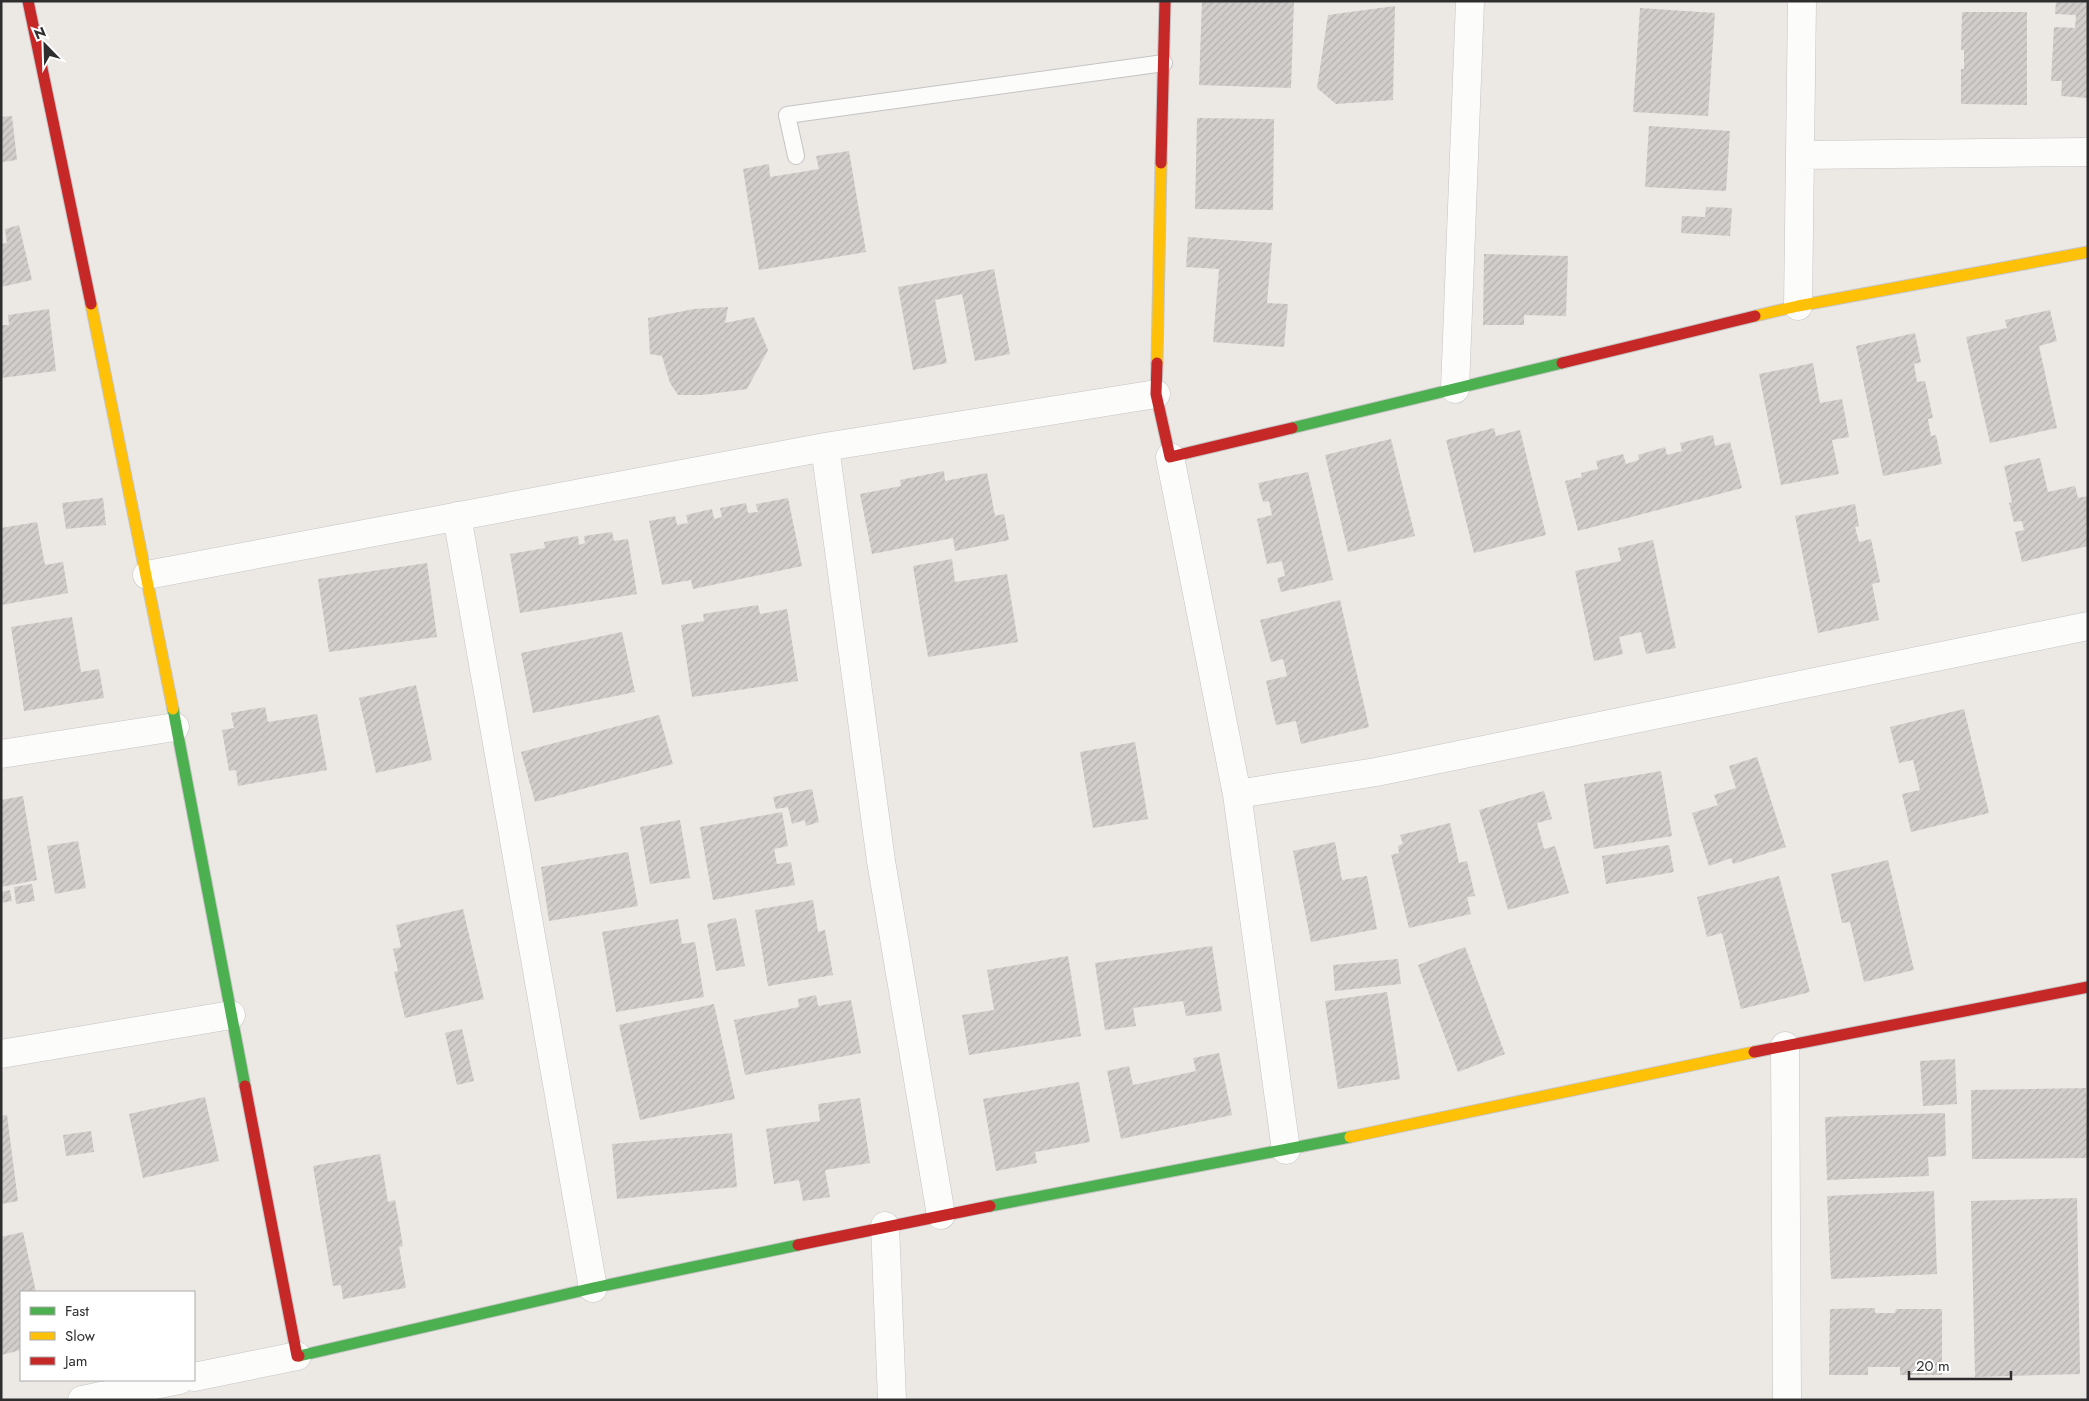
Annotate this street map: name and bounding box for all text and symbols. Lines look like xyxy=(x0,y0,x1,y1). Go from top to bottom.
north arrow xyxy=(20,20,70,70)
text: N xyxy=(31,22,49,44)
legend xyxy=(20,1291,195,1381)
text: Fast xyxy=(65,1300,89,1322)
text: Slow xyxy=(65,1325,96,1347)
scale bar xyxy=(1909,1348,2012,1380)
text: Jam xyxy=(63,1350,88,1372)
text: 20 m xyxy=(1916,1355,1950,1377)

